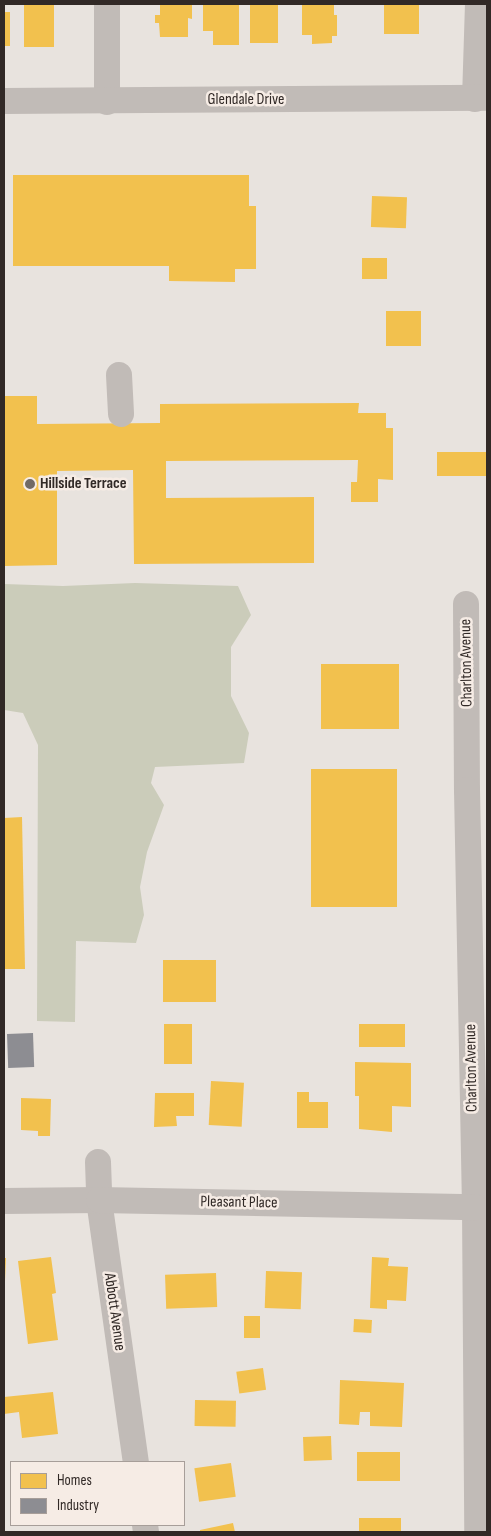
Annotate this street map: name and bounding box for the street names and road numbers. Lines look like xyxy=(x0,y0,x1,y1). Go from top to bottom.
street label: Glendale Drive xyxy=(208,90,284,110)
street label: Charlton Avenue xyxy=(457,619,477,707)
street label: Charlton Avenue xyxy=(462,1024,482,1112)
street label: Pleasant Place xyxy=(200,1193,278,1213)
street label: Abbott Avenue xyxy=(99,1272,129,1352)

